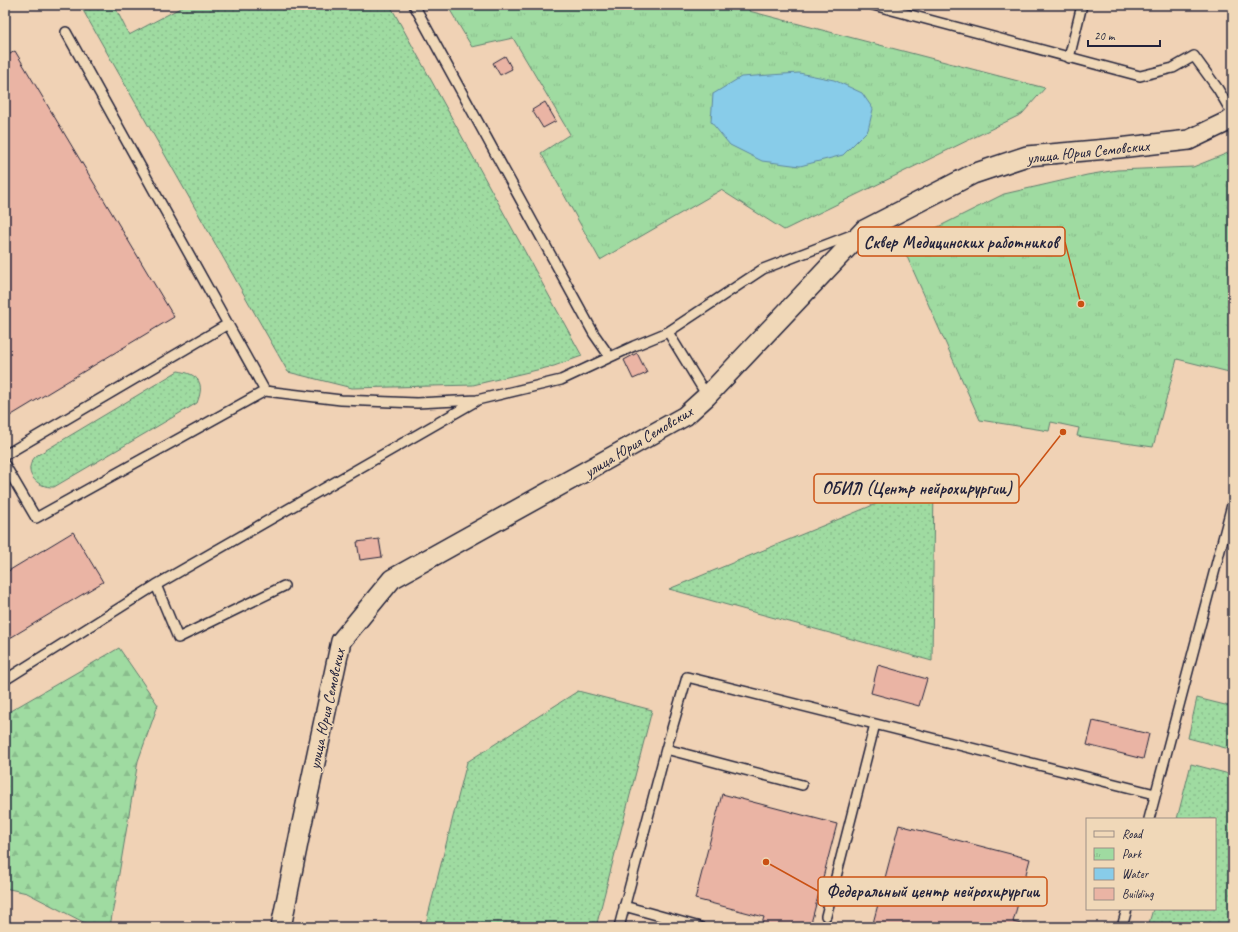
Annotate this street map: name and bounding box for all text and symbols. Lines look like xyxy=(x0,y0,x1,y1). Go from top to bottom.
scale bar xyxy=(1088,22,1160,48)
text: 20 m xyxy=(1094,28,1116,44)
street label: улица Юрия Семовских xyxy=(1025,135,1152,168)
callout: Сквер Медицинских работников xyxy=(858,227,1065,256)
text: Сквер Медицинских работников xyxy=(864,232,1061,253)
street label: улица Юрия Семовских xyxy=(580,401,698,483)
callout: ОБИЛ (Центр нейрохирургии) xyxy=(814,474,1019,503)
text: ОБИЛ (Центр нейрохирургии) xyxy=(822,478,1013,499)
street label: улица Юрия Семовских xyxy=(304,646,350,772)
legend xyxy=(1086,818,1216,910)
text: Road xyxy=(1122,826,1144,842)
text: Park xyxy=(1122,846,1143,862)
text: Water xyxy=(1122,866,1150,882)
callout: Федеральный центр нейрохирургии xyxy=(818,877,1047,906)
text: Федеральный центр нейрохирургии xyxy=(826,881,1040,902)
text: Building xyxy=(1122,886,1154,902)

